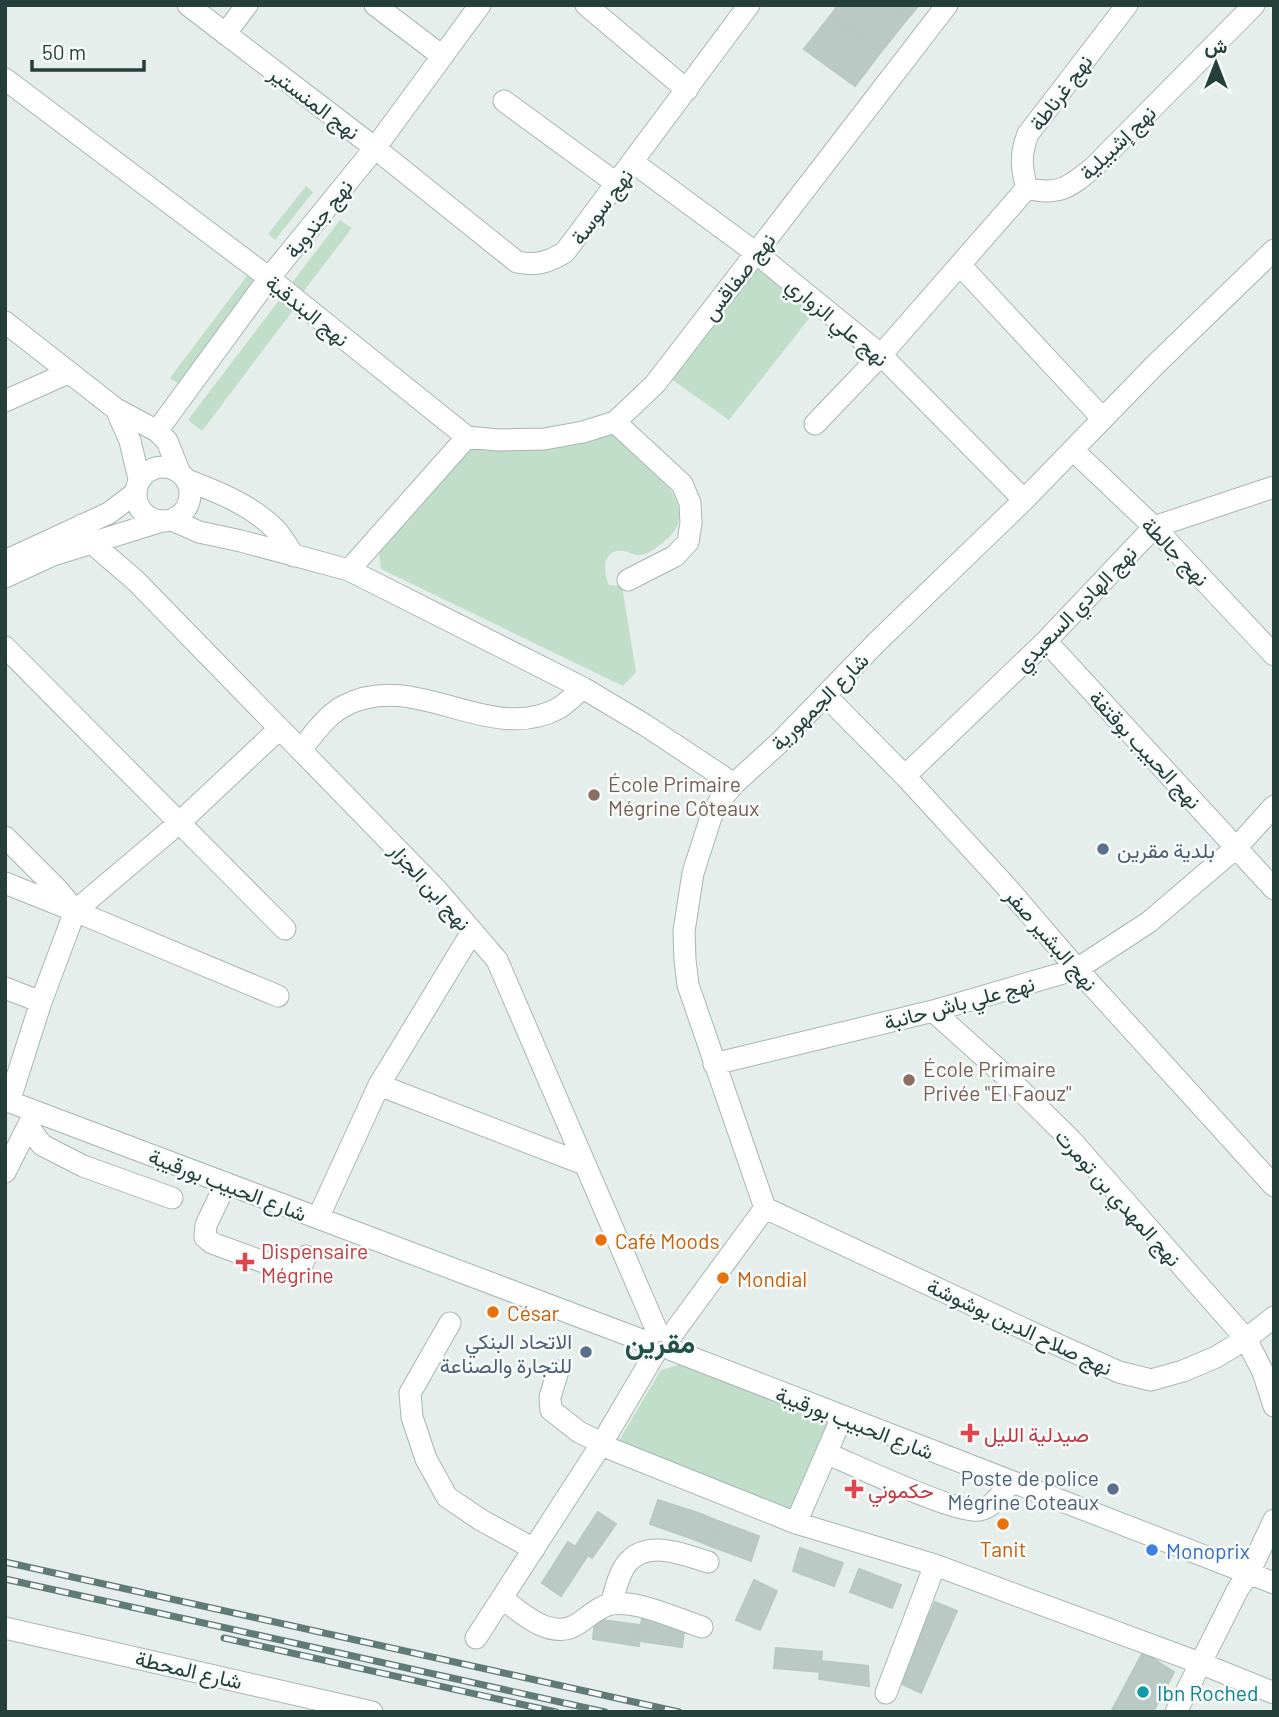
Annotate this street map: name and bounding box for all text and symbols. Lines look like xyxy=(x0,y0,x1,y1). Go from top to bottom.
scale bar xyxy=(32,28,144,72)
north arrow xyxy=(1181,28,1251,98)
text: ش xyxy=(1205,34,1228,58)
text: 50 m xyxy=(42,39,86,64)
street label: نهج غرناطة xyxy=(1023,49,1099,137)
street label: نهج المنستير xyxy=(262,59,365,147)
street label: نهج إشبيلية xyxy=(1074,99,1163,187)
street label: نهج سوسة xyxy=(564,163,640,251)
street label: نهج جندوبة xyxy=(279,174,360,264)
street label: نهج صفاقس xyxy=(696,227,782,327)
street label: نهج البندقية xyxy=(260,269,355,353)
street label: نهج علي الزواري xyxy=(778,271,894,376)
street label: نهج جالطة xyxy=(1135,511,1215,593)
street label: نهج الهادي السعيدي xyxy=(1009,540,1146,680)
street label: شارع الجمهورية xyxy=(765,647,875,757)
street label: نهج الحبيب بوقتفة xyxy=(1083,685,1207,816)
place label: École Primaire Mégrine Côteaux xyxy=(608,771,759,820)
marker: École Primaire Mégrine Côteaux xyxy=(586,787,602,803)
street label: نهج ابن الجزار xyxy=(382,836,477,937)
place label: بلدية مقرين xyxy=(1117,837,1215,864)
marker: بلدية مقرين xyxy=(1095,841,1111,857)
street label: نهج البشير صفر xyxy=(998,882,1103,997)
street label: نهج علي باش حانبة xyxy=(881,970,1039,1040)
place label: École Primaire Privée "El Faouz" xyxy=(923,1056,1071,1105)
marker: École Primaire Privée "El Faouz" xyxy=(901,1072,917,1088)
street label: نهج المهدي بن تومرت xyxy=(1046,1123,1187,1275)
street label: شارع الحبيب بورقيبة xyxy=(145,1142,310,1228)
place label: Café Moods xyxy=(615,1228,720,1253)
marker: Café Moods xyxy=(593,1232,609,1248)
place label: Dispensaire Mégrine xyxy=(261,1238,368,1287)
marker: Dispensaire Mégrine xyxy=(235,1252,255,1272)
place label: Mondial xyxy=(737,1266,807,1291)
marker: Mondial xyxy=(715,1270,731,1286)
street label: نهج صلاح الدين بوشوشة xyxy=(922,1272,1116,1383)
place label: César xyxy=(507,1300,560,1325)
marker: César xyxy=(485,1304,501,1320)
district label: مقرين xyxy=(625,1325,695,1361)
place label: الاتحاد البنكي للتجارة والصناعة xyxy=(440,1328,572,1379)
marker: الاتحاد البنكي للتجارة والصناعة xyxy=(578,1344,594,1360)
street label: شارع الحبيب بورقيبة xyxy=(772,1380,937,1466)
place label: صيدلية الليل xyxy=(984,1421,1089,1447)
marker: صيدلية الليل xyxy=(962,1425,978,1441)
place label: Poste de police Mégrine Coteaux xyxy=(948,1465,1099,1514)
place label: حكموني xyxy=(868,1477,934,1508)
marker: حكموني xyxy=(846,1481,862,1497)
marker: Poste de police Mégrine Coteaux xyxy=(1105,1481,1121,1497)
marker: Tanit xyxy=(995,1516,1011,1532)
place label: Tanit xyxy=(980,1536,1026,1561)
place label: Monoprix xyxy=(1166,1538,1250,1563)
marker: Monoprix xyxy=(1144,1542,1160,1558)
street label: شارع المحطة xyxy=(133,1645,245,1696)
place label: Ibn Roched xyxy=(1157,1680,1258,1705)
marker: Ibn Roched xyxy=(1135,1684,1151,1700)

